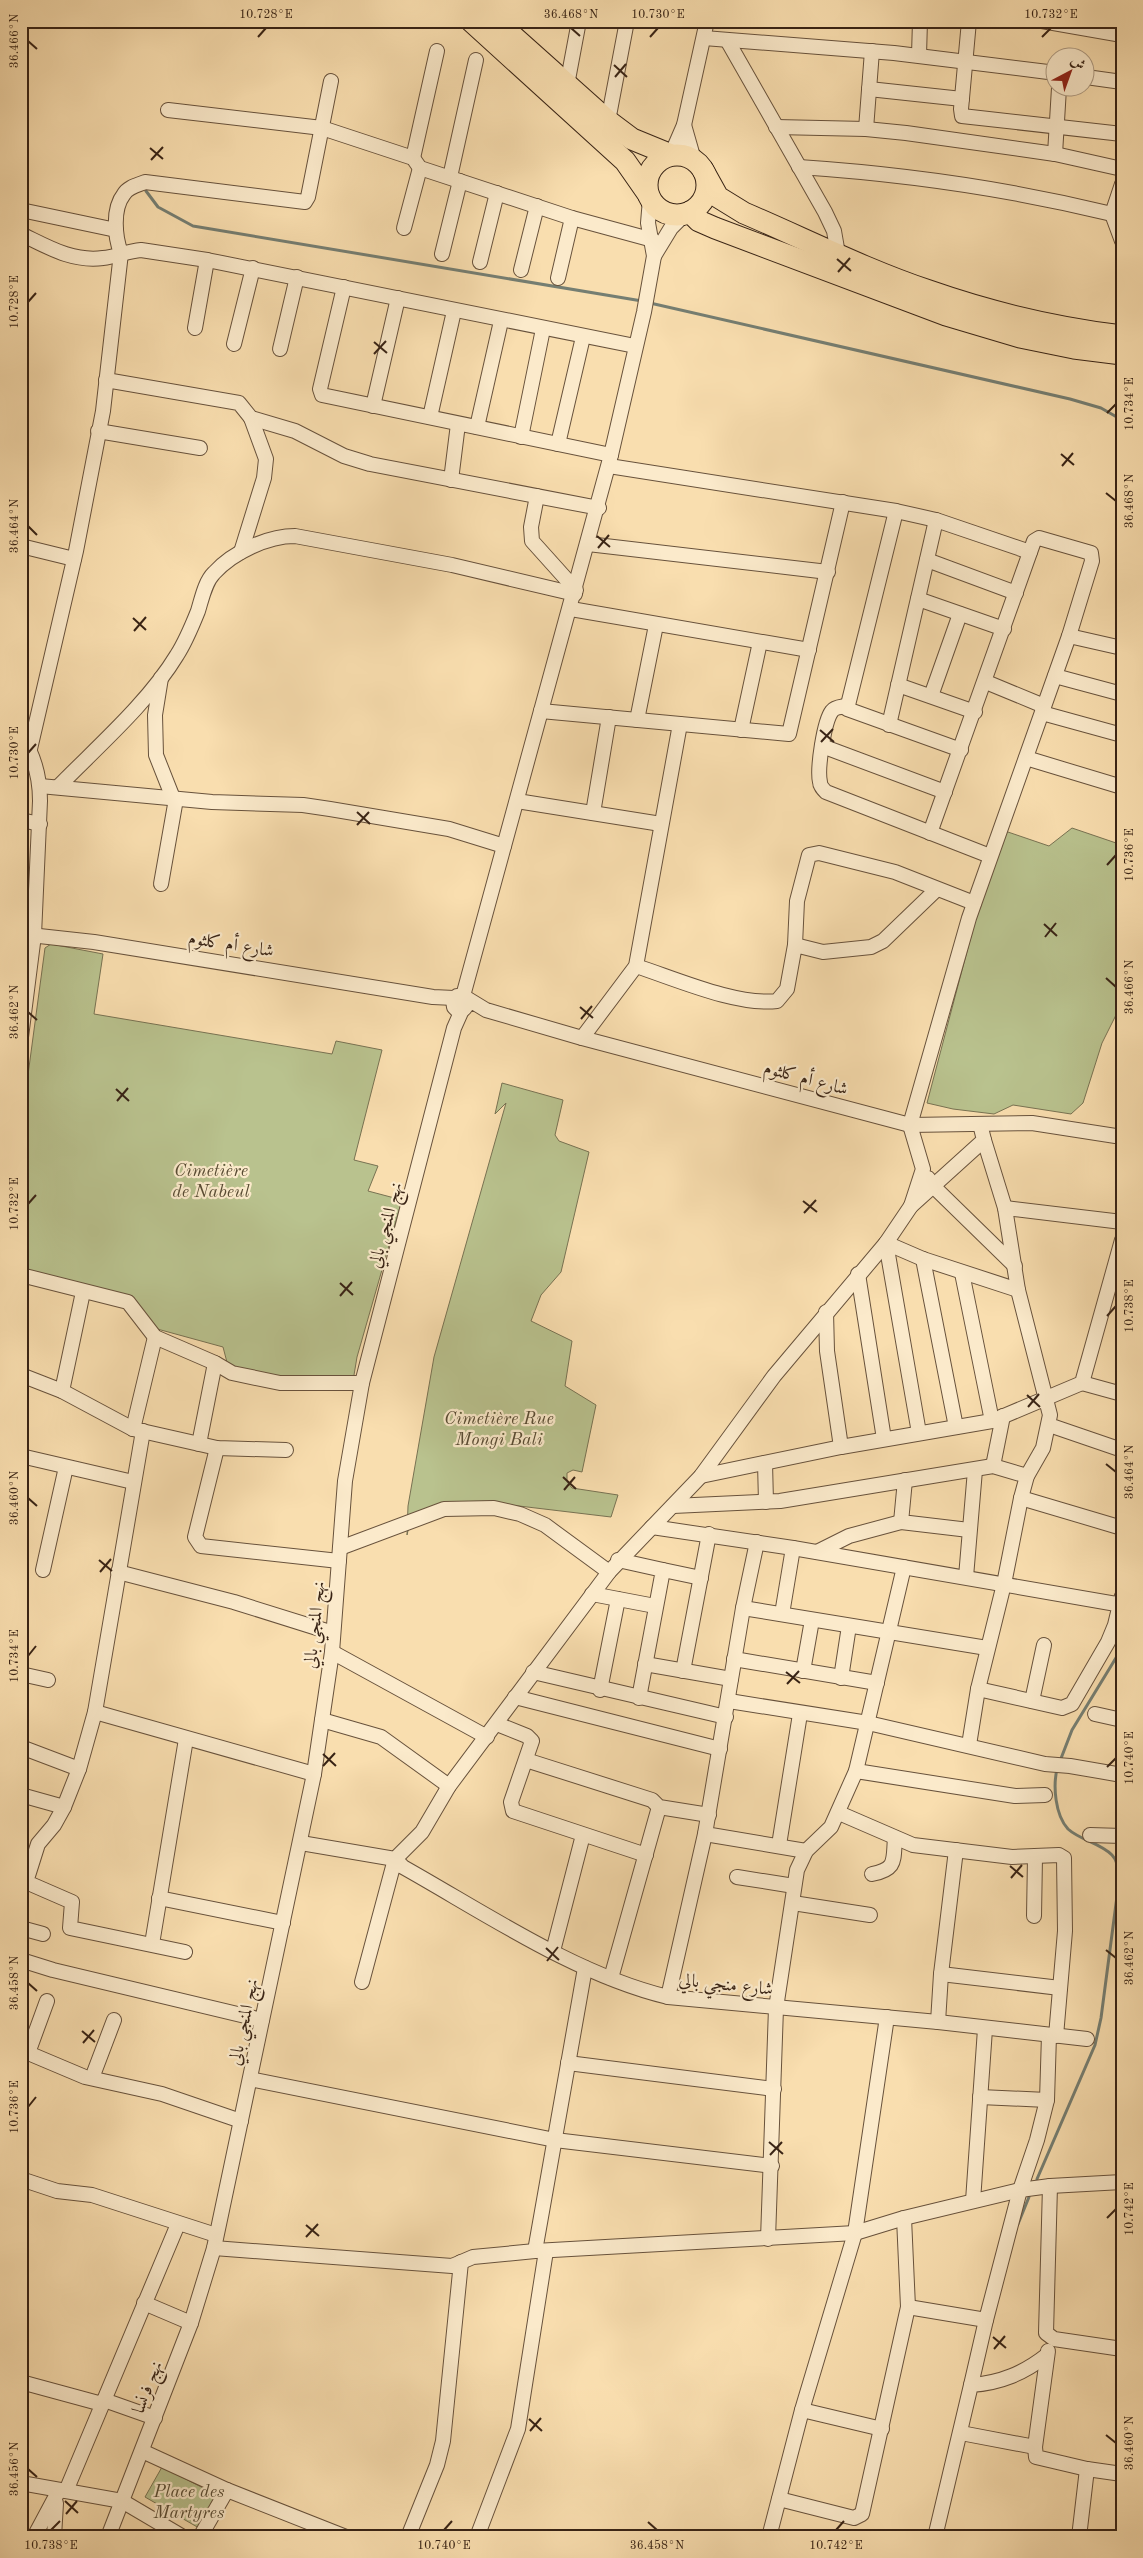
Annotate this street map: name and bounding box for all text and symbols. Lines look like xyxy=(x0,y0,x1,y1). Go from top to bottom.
text: 10.728°E xyxy=(239,9,293,21)
text: 36.468°N xyxy=(544,9,598,21)
text: 10.730°E xyxy=(631,9,685,21)
text: 10.732°E xyxy=(1024,9,1078,21)
text: 36.466°N xyxy=(9,14,21,68)
north arrow xyxy=(1046,48,1096,98)
text: ش xyxy=(1068,53,1088,73)
text: 10.728°E xyxy=(9,275,21,329)
text: 10.734°E xyxy=(1124,377,1136,431)
text: 36.468°N xyxy=(1124,474,1136,528)
text: 36.464°N xyxy=(9,499,21,553)
text: 10.730°E xyxy=(9,726,21,780)
text: 10.736°E xyxy=(1124,828,1136,882)
street label: شارع أم كلثوم xyxy=(186,924,276,967)
text: 36.466°N xyxy=(1124,960,1136,1014)
text: 36.462°N xyxy=(9,985,21,1039)
street label: شارع أم كلثوم xyxy=(760,1054,851,1105)
park label: Cimetière de Nabeul xyxy=(172,1162,250,1201)
text: 10.732°E xyxy=(9,1177,21,1231)
street label: نهج المنجي بالي xyxy=(366,1181,413,1272)
text: 10.738°E xyxy=(1124,1279,1136,1333)
park label: Cimetière Rue Mongi Bali xyxy=(444,1410,554,1449)
text: 36.464°N xyxy=(1124,1445,1136,1499)
text: 36.460°N xyxy=(9,1471,21,1525)
street label: نهج المنجي بالي xyxy=(301,1580,335,1670)
text: 10.734°E xyxy=(9,1629,21,1683)
text: 10.740°E xyxy=(1124,1731,1136,1785)
text: 36.462°N xyxy=(1124,1931,1136,1985)
text: 36.458°N xyxy=(8,1956,21,2010)
street label: شارع منجي بالي xyxy=(677,1971,774,2006)
street label: نهج المنجي بالي xyxy=(226,1977,269,2068)
text: 10.736°E xyxy=(9,2080,21,2134)
text: 10.742°E xyxy=(1124,2182,1136,2236)
street label: نهج فرنسا xyxy=(130,2359,172,2418)
text: 36.460°N xyxy=(1124,2416,1136,2470)
text: 36.456°N xyxy=(8,2442,21,2496)
park label: Place des Martyres xyxy=(152,2483,225,2522)
text: 36.458°N xyxy=(630,2539,684,2552)
text: 10.738°E xyxy=(24,2540,78,2552)
text: 10.740°E xyxy=(417,2540,471,2552)
text: 10.742°E xyxy=(809,2540,863,2552)

